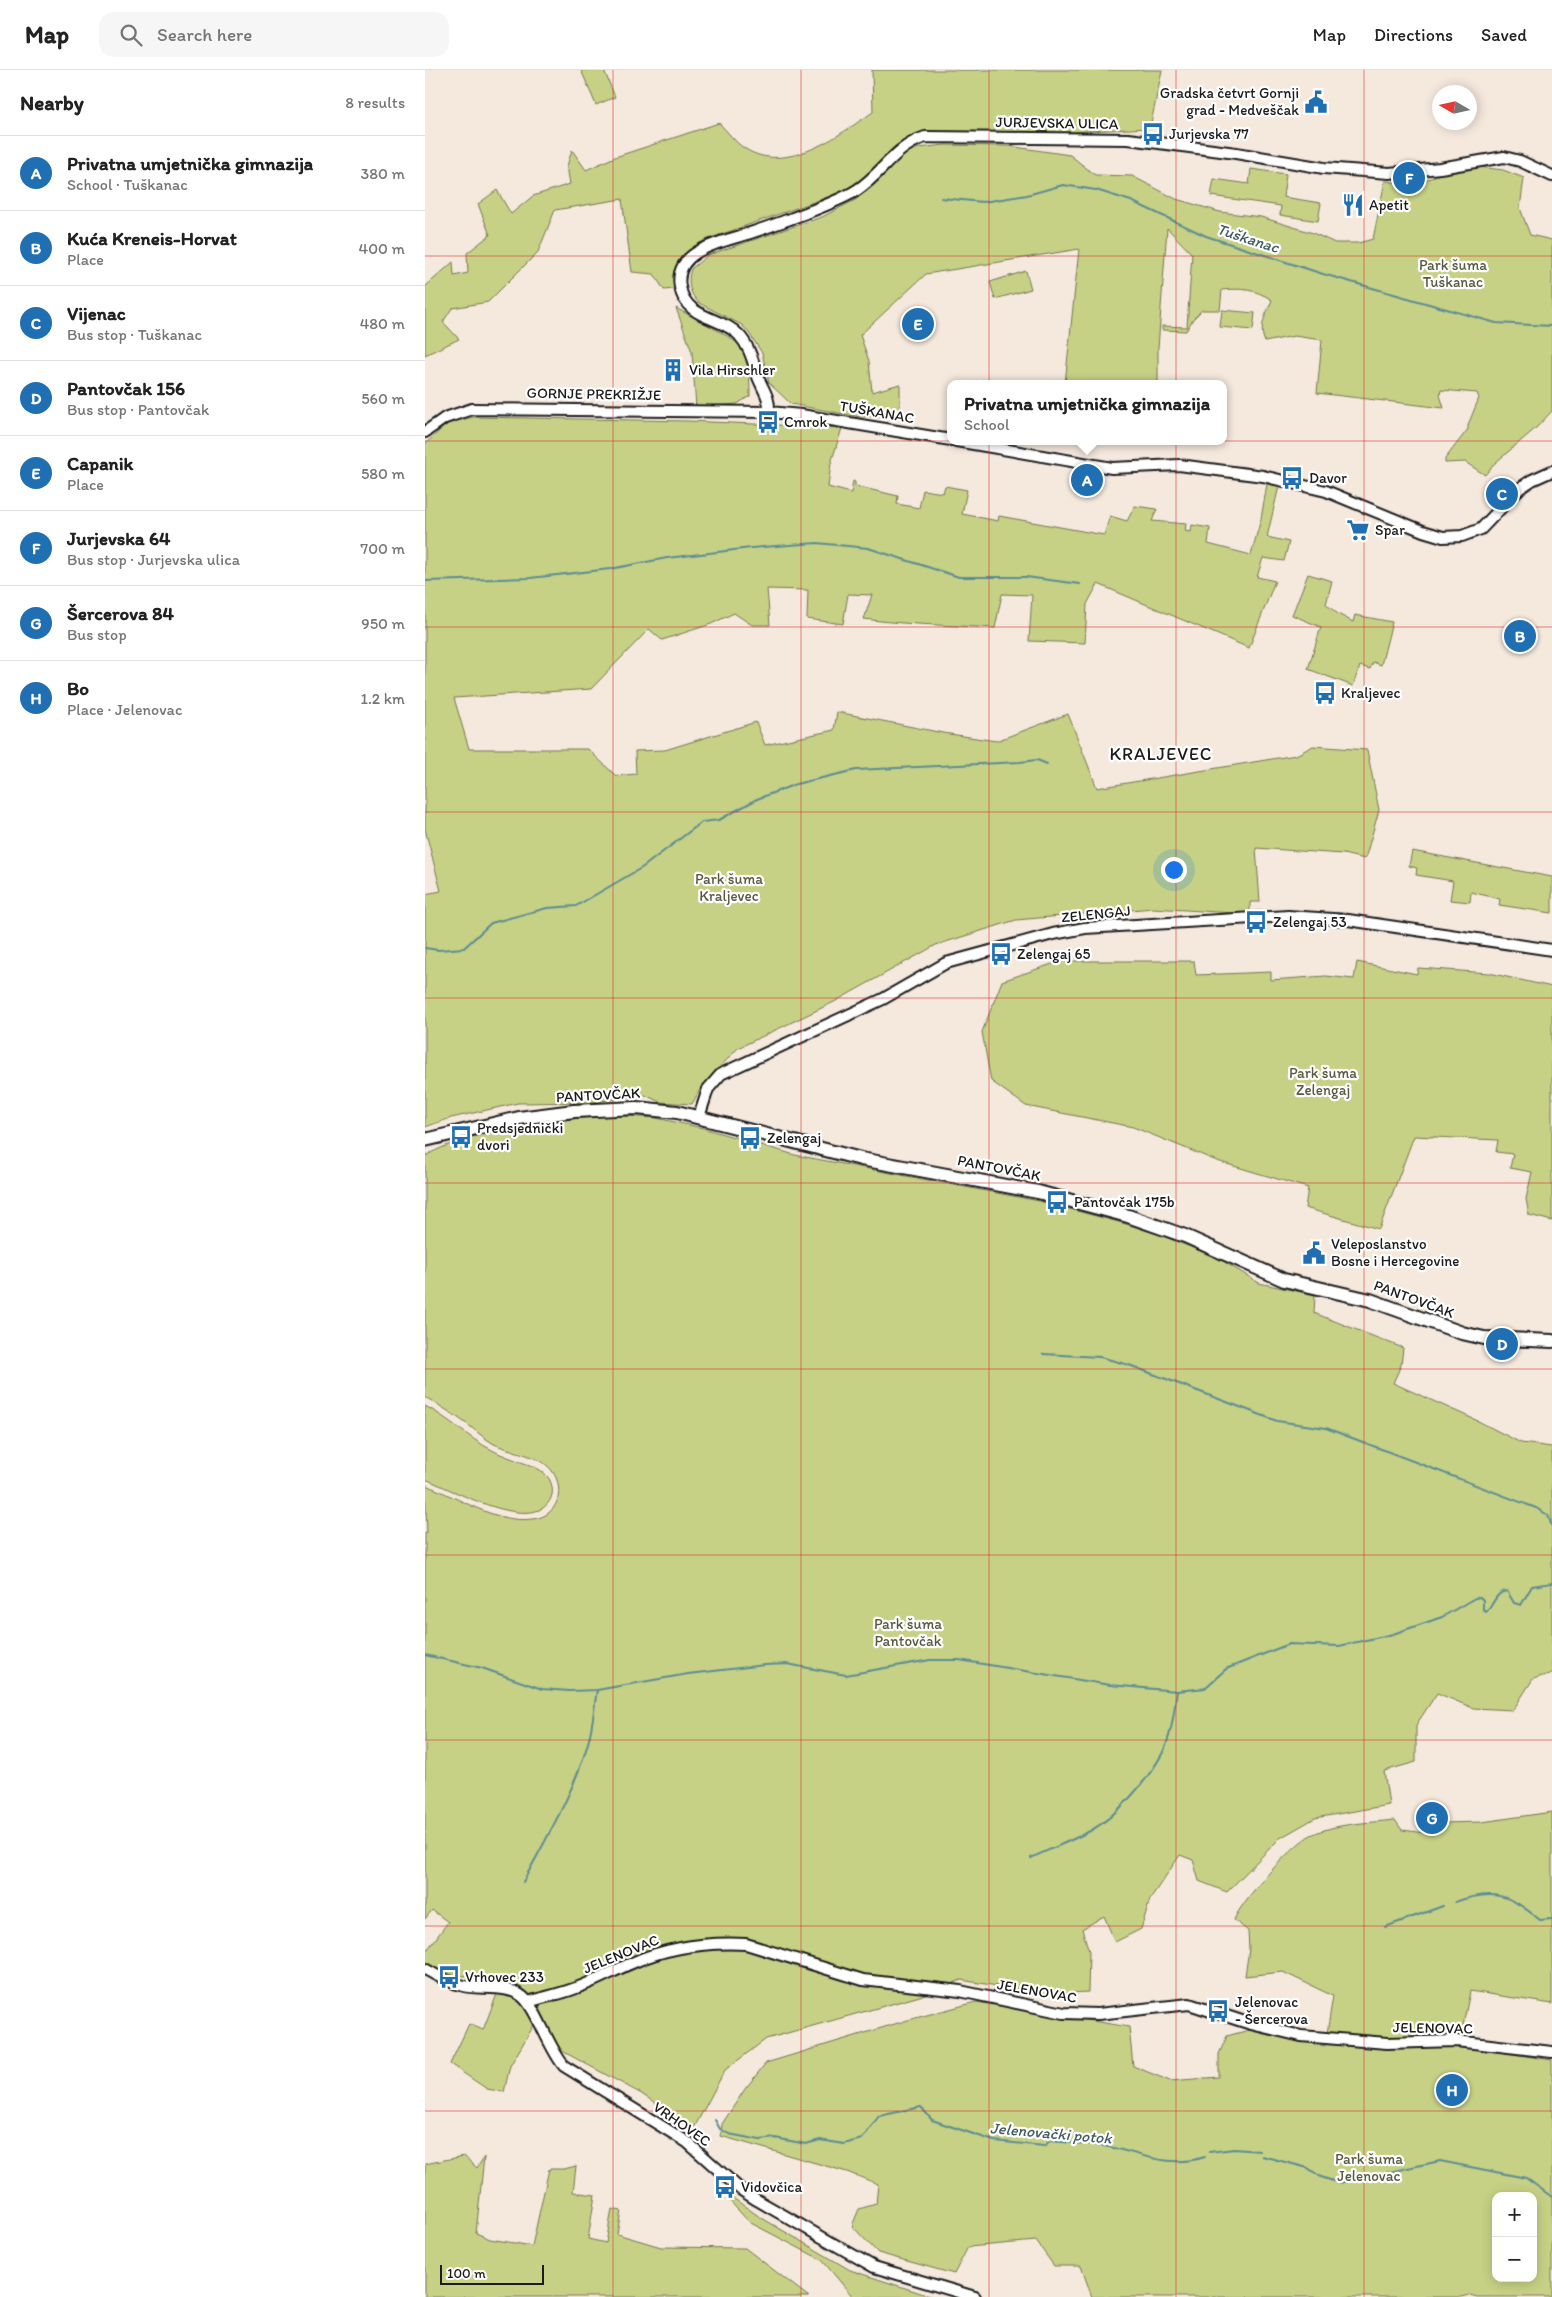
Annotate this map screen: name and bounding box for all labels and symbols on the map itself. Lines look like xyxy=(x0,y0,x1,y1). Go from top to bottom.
place label: Gradska četvrt Gornji grad - Medveščak xyxy=(1160,84,1299,119)
north arrow xyxy=(1432,85,1477,130)
public building icon: Gradska četvrt Gornji grad - Medveščak xyxy=(1303,89,1329,115)
street label: JURJEVSKA ULICA xyxy=(995,113,1119,133)
bus stop icon: Jurjevska 77 xyxy=(1140,121,1166,147)
place label: Jurjevska 77 xyxy=(1169,125,1249,143)
pin: F xyxy=(1393,159,1425,197)
restaurant icon: Apetit xyxy=(1340,192,1366,218)
place label: Apetit xyxy=(1369,196,1409,214)
water label: Tuškanac xyxy=(1214,219,1283,257)
park label: Park šuma Tuškanac xyxy=(1419,256,1487,291)
pin: E xyxy=(902,305,934,343)
building icon: Vila Hirschler xyxy=(660,357,686,383)
place label: Vila Hirschler xyxy=(689,361,775,379)
street label: GORNJE PREKRIŽJE xyxy=(527,384,661,404)
street label: TUŠKANAC xyxy=(838,397,916,427)
bus stop icon: Cmrok xyxy=(755,409,781,435)
place label: Cmrok xyxy=(784,413,827,431)
pin: A xyxy=(1071,461,1103,499)
bus stop icon: Davor xyxy=(1279,465,1305,491)
place label: Davor xyxy=(1309,469,1347,487)
pin: C xyxy=(1486,475,1518,513)
supermarket icon: Spar xyxy=(1345,517,1371,543)
place label: Spar xyxy=(1375,521,1405,539)
pin: B xyxy=(1504,617,1536,655)
bus stop icon: Kraljevec xyxy=(1312,680,1338,706)
place label: Kraljevec xyxy=(1341,684,1400,702)
district label: KRALJEVEC xyxy=(1110,743,1212,765)
your location xyxy=(1161,857,1187,883)
park label: Park šuma Kraljevec xyxy=(695,870,763,905)
street label: ZELENGAJ xyxy=(1060,901,1132,927)
bus stop icon: Zelengaj 53 xyxy=(1243,909,1269,935)
place label: Zelengaj 53 xyxy=(1273,913,1347,931)
bus stop icon: Zelengaj 65 xyxy=(988,941,1014,967)
place label: Zelengaj 65 xyxy=(1017,945,1091,963)
park label: Park šuma Zelengaj xyxy=(1289,1064,1357,1099)
street label: PANTOVČAK xyxy=(555,1084,641,1106)
place label: Predsjednički dvori xyxy=(477,1119,563,1154)
bus stop icon: Predsjednički dvori xyxy=(448,1124,474,1150)
bus stop icon: Zelengaj xyxy=(737,1125,763,1151)
place label: Zelengaj xyxy=(767,1129,821,1147)
street label: PANTOVČAK xyxy=(956,1151,1043,1185)
bus stop icon: Pantovčak 175b xyxy=(1044,1189,1070,1215)
place label: Pantovčak 175b xyxy=(1074,1193,1175,1211)
place label: Veleposlanstvo Bosne i Hercegovine xyxy=(1331,1235,1459,1270)
public building icon: Veleposlanstvo Bosne i Hercegovine xyxy=(1301,1240,1327,1266)
street label: PANTOVČAK xyxy=(1371,1276,1457,1322)
pin: D xyxy=(1486,1325,1518,1363)
park label: Park šuma Pantovčak xyxy=(874,1615,942,1650)
pin: G xyxy=(1416,1799,1448,1837)
street label: JELENOVAC xyxy=(580,1930,662,1977)
bus stop icon: Vrhovec 233 xyxy=(436,1964,462,1990)
place label: Vrhovec 233 xyxy=(465,1968,544,1986)
street label: JELENOVAC xyxy=(996,1975,1078,2007)
place label: Jelenovac - Šercerova xyxy=(1235,1993,1308,2028)
bus stop icon: Jelenovac - Šercerova xyxy=(1205,1998,1231,2024)
street label: JELENOVAC xyxy=(1393,2018,1474,2038)
pin: H xyxy=(1436,2071,1468,2109)
street label: VRHOVEC xyxy=(650,2098,715,2151)
water label: Jelenovački potok xyxy=(989,2118,1113,2148)
park label: Park šuma Jelenovac xyxy=(1335,2150,1403,2185)
bus stop icon: Vidovčica xyxy=(712,2174,738,2200)
place label: Vidovčica xyxy=(741,2178,802,2196)
scale bar xyxy=(440,2262,544,2285)

